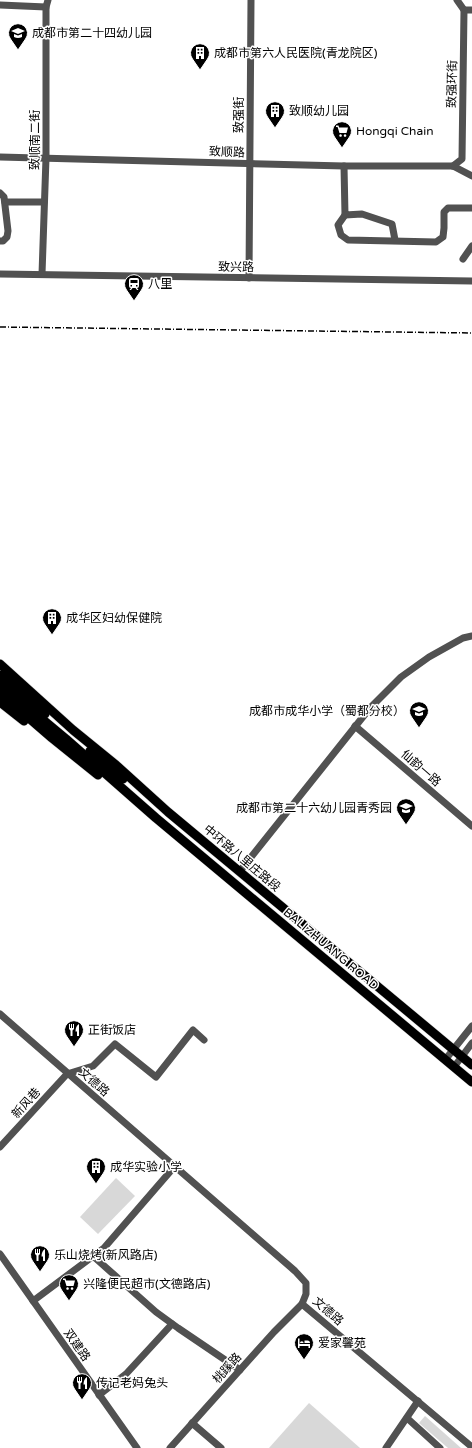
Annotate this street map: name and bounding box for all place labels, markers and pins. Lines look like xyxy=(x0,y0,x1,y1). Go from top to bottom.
school or university icon: 成都市第二十四幼儿园 xyxy=(7,22,29,50)
place label: 成都市第二十四幼儿园 xyxy=(32,26,152,40)
building icon: 成都市第六人民医院(青龙院区) xyxy=(189,42,211,70)
place label: 成都市第六人民医院(青龙院区) xyxy=(214,46,378,60)
building icon: 致顺幼儿园 xyxy=(264,100,286,128)
place label: 致顺幼儿园 xyxy=(289,104,349,118)
supermarket icon: Hongqi Chain xyxy=(331,120,353,148)
place label: Hongqi Chain xyxy=(356,124,433,138)
station icon: 八里 xyxy=(123,273,145,301)
place label: 八里 xyxy=(148,277,172,291)
building icon: 成华区妇幼保健院 xyxy=(41,607,63,635)
place label: 成华区妇幼保健院 xyxy=(66,611,162,625)
school or university icon: 成都市成华小学（蜀都分校） xyxy=(408,700,430,728)
place label: 成都市成华小学（蜀都分校） xyxy=(249,704,405,718)
school or university icon: 成都市第二十六幼儿园青秀园 xyxy=(395,797,417,825)
place label: 成都市第二十六幼儿园青秀园 xyxy=(236,801,392,815)
restaurant icon: 正街饭店 xyxy=(63,1019,85,1047)
place label: 正街饭店 xyxy=(88,1023,136,1037)
building icon: 成华实验小学 xyxy=(85,1156,107,1184)
place label: 成华实验小学 xyxy=(110,1160,182,1174)
restaurant icon: 乐山烧烤(新风路店) xyxy=(29,1244,51,1272)
place label: 乐山烧烤(新风路店) xyxy=(54,1248,158,1262)
supermarket icon: 兴隆便民超市(文德路店) xyxy=(58,1273,80,1301)
place label: 兴隆便民超市(文德路店) xyxy=(83,1277,211,1291)
hotel icon: 爱家馨苑 xyxy=(293,1332,315,1360)
place label: 爱家馨苑 xyxy=(318,1336,366,1350)
restaurant icon: 传记老妈兔头 xyxy=(71,1372,93,1400)
place label: 传记老妈兔头 xyxy=(96,1376,168,1390)

